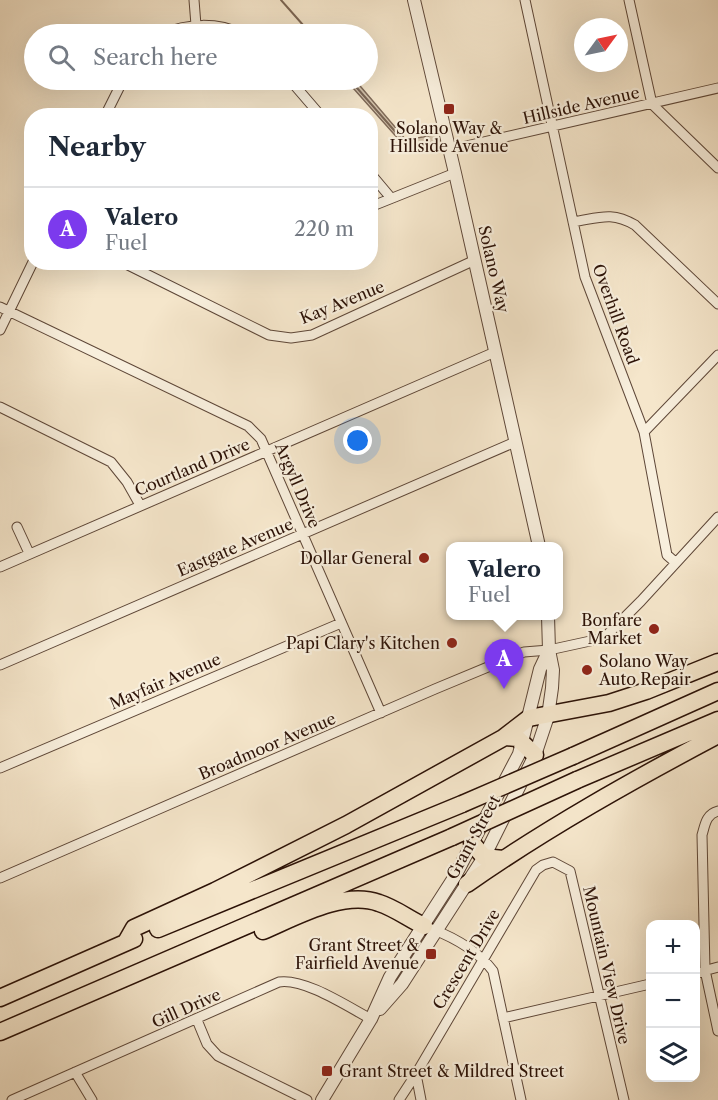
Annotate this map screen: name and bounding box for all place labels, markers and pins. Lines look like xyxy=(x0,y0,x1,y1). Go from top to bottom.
marker: Solano Way & Hillside Avenue xyxy=(442,102,456,116)
place label: Solano Way & Hillside Avenue xyxy=(389,118,509,156)
place label: Dollar General xyxy=(300,548,412,568)
marker: Dollar General xyxy=(417,551,431,565)
place label: Bonfare Market xyxy=(581,610,642,648)
marker: Bonfare Market xyxy=(647,622,661,636)
place label: Papi Clary's Kitchen xyxy=(286,633,440,653)
marker: Papi Clary's Kitchen xyxy=(445,636,459,650)
pin: A xyxy=(484,640,524,689)
place label: Solano Way Auto Repair xyxy=(598,651,691,689)
marker: Solano Way Auto Repair xyxy=(580,663,594,677)
place label: Grant Street & Fairfield Avenue xyxy=(295,935,419,973)
marker: Grant Street & Fairfield Avenue xyxy=(424,947,438,961)
place label: Grant Street & Mildred Street xyxy=(339,1061,564,1081)
marker: Grant Street & Mildred Street xyxy=(320,1064,334,1078)

